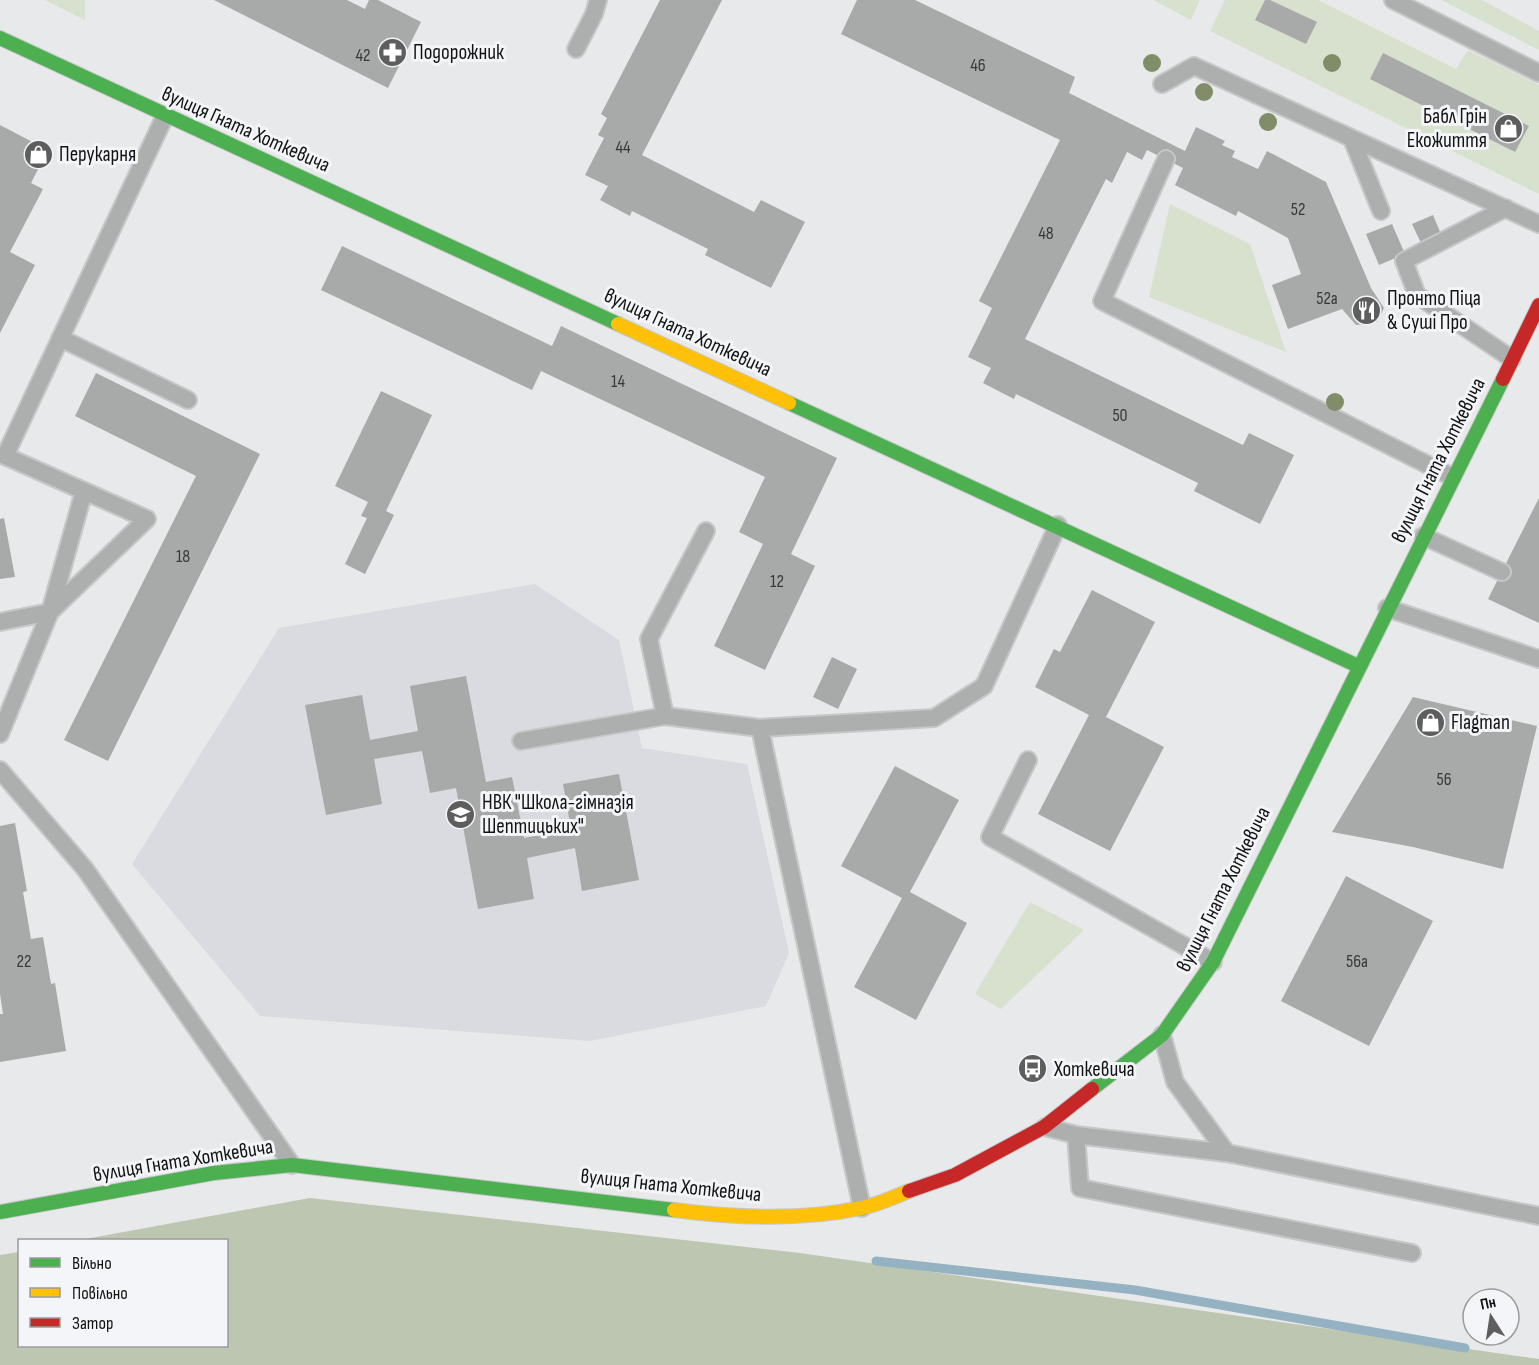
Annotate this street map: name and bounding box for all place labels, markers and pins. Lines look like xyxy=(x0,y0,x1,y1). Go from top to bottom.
pharmacy icon: Подорожник xyxy=(376,36,408,68)
place label: Подорожник xyxy=(413,40,504,65)
place label: Бабл Грін Eкожиття xyxy=(1407,104,1487,153)
shop icon: Бабл Грін Eкожиття xyxy=(1492,112,1524,144)
shop icon: Перукарня xyxy=(22,138,54,170)
place label: Перукарня xyxy=(59,142,136,167)
place label: Пронто Піца & Суші Про xyxy=(1387,286,1481,335)
restaurant icon: Пронто Піца & Суші Про xyxy=(1350,294,1382,326)
shop icon: Flagman xyxy=(1414,706,1446,738)
place label: Flagman xyxy=(1451,710,1510,735)
place label: НВК "Школа-гімназія Шептицьких" xyxy=(482,790,634,839)
school or university icon: НВК "Школа-гімназія Шептицьких" xyxy=(445,798,477,830)
bus stop icon: Хоткевича xyxy=(1017,1053,1049,1085)
place label: Хоткевича xyxy=(1053,1057,1135,1082)

